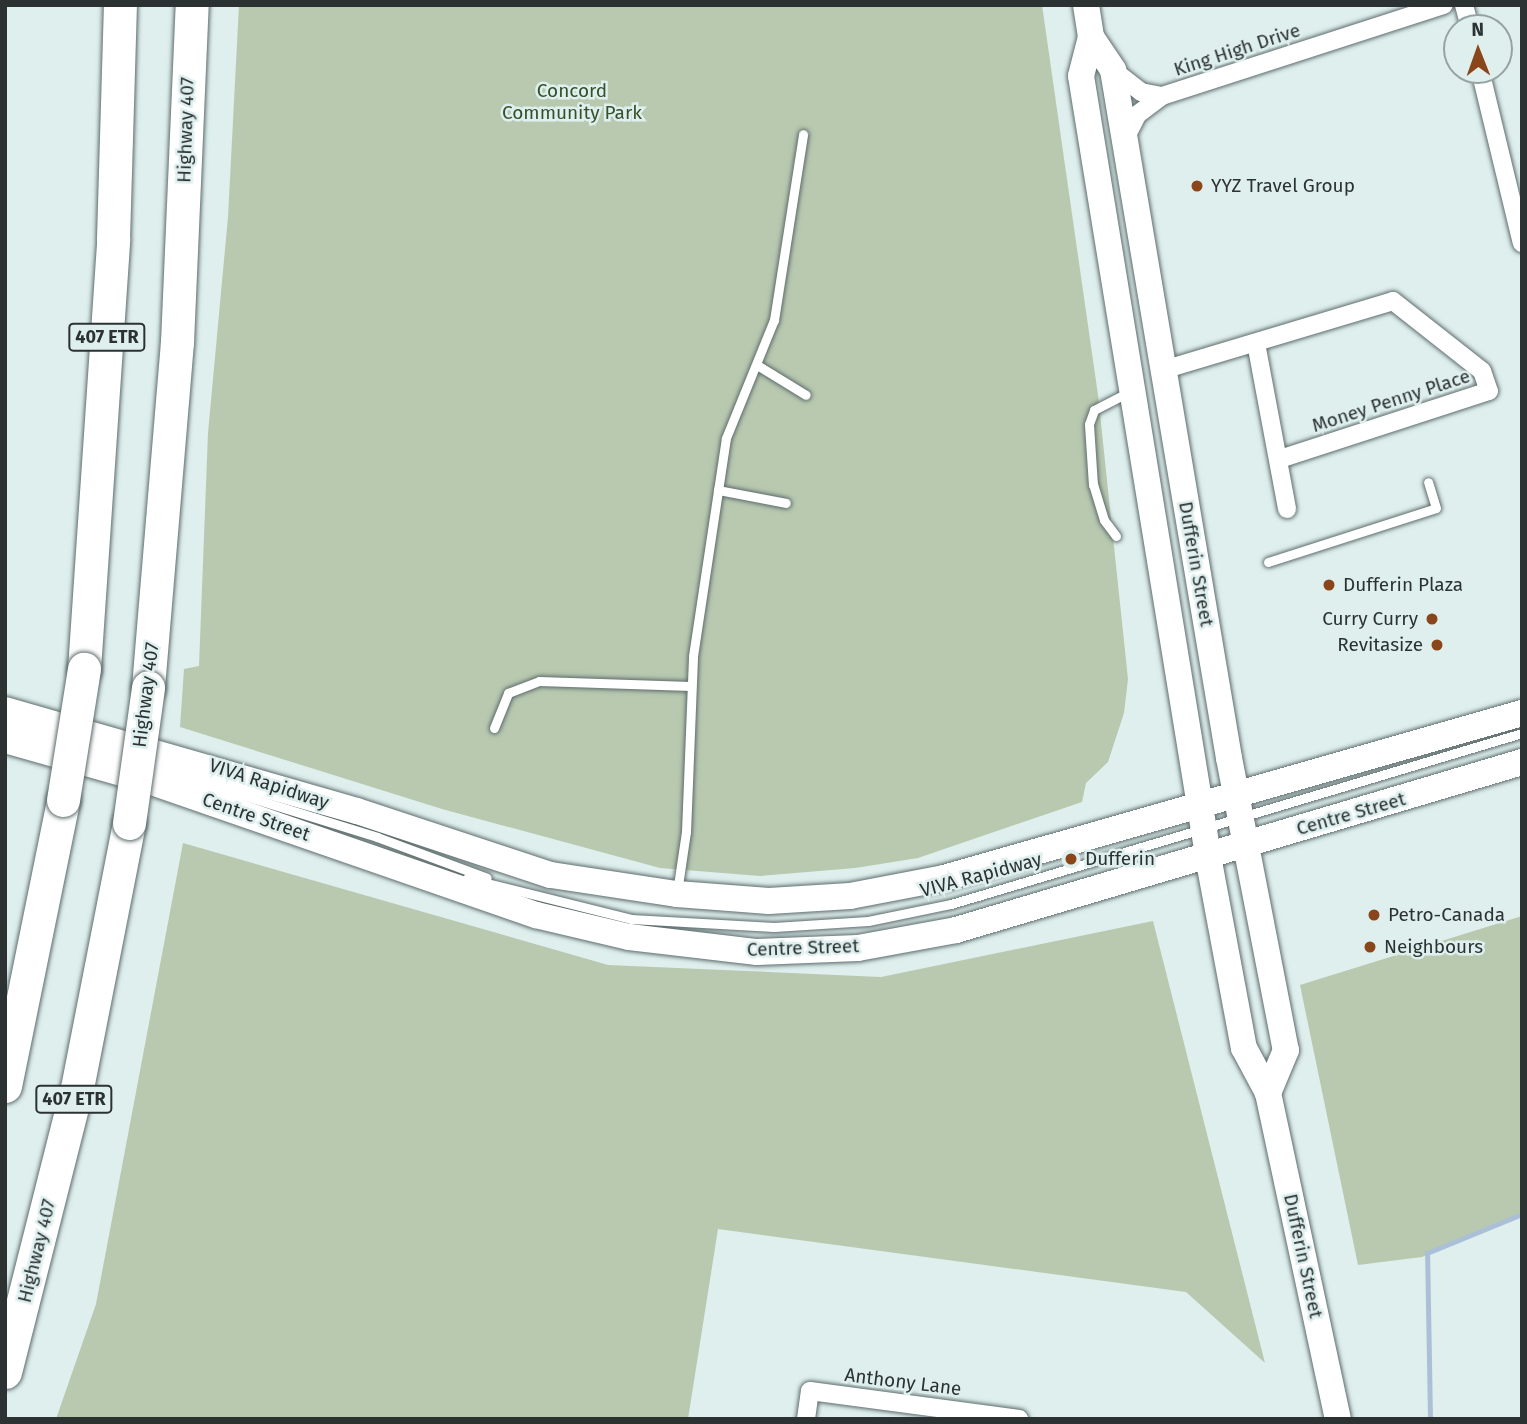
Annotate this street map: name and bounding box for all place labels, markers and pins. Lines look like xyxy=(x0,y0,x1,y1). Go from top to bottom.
place label: YYZ Travel Group xyxy=(1211,175,1355,197)
marker: YYZ Travel Group xyxy=(1189,178,1205,194)
place label: Dufferin Plaza xyxy=(1343,574,1463,596)
marker: Dufferin Plaza xyxy=(1321,577,1337,593)
place label: Curry Curry xyxy=(1322,608,1418,630)
marker: Curry Curry xyxy=(1424,611,1440,627)
place label: Revitasize xyxy=(1337,634,1423,656)
marker: Revitasize xyxy=(1429,637,1445,653)
place label: Dufferin xyxy=(1085,848,1155,870)
marker: Dufferin xyxy=(1063,851,1079,867)
place label: Petro-Canada xyxy=(1388,904,1505,926)
marker: Petro-Canada xyxy=(1366,907,1382,923)
place label: Neighbours xyxy=(1384,936,1483,958)
marker: Neighbours xyxy=(1362,939,1378,955)

